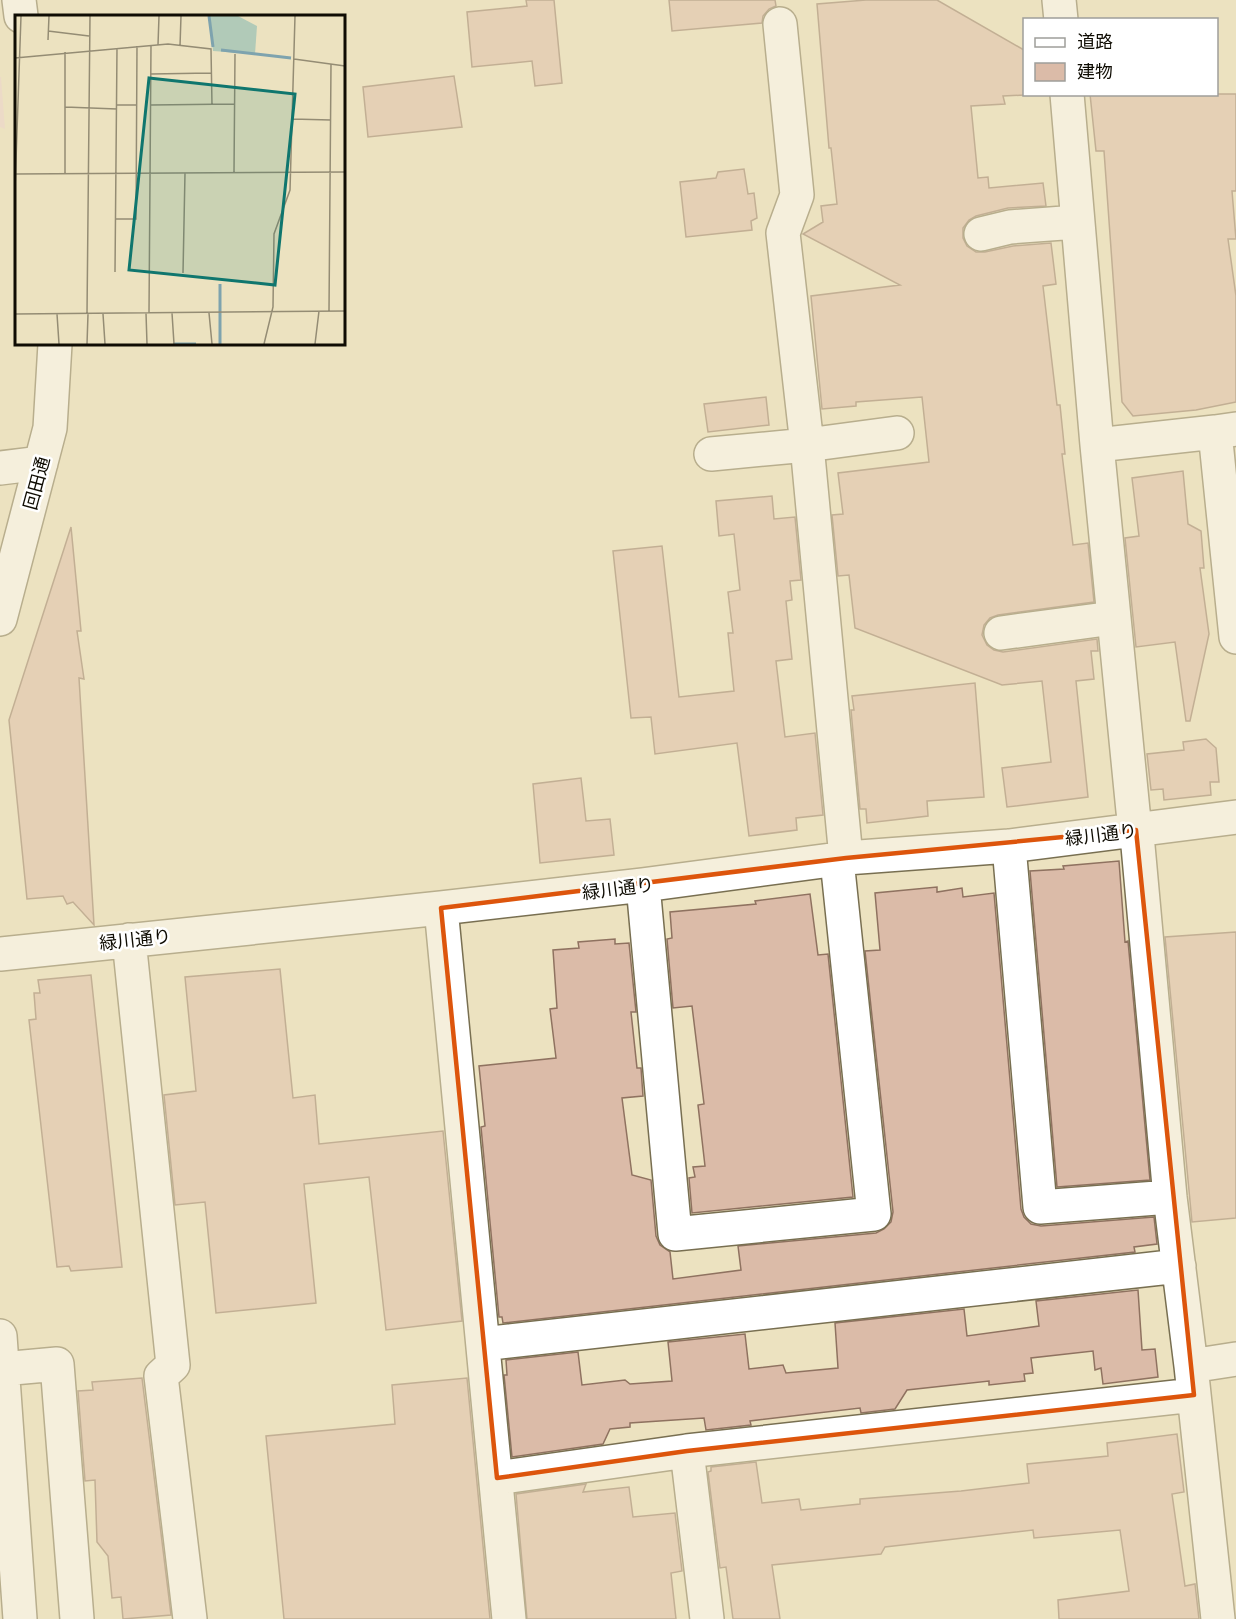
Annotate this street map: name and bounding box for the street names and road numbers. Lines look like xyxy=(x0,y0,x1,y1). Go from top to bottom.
street label: 回田通 xyxy=(17,454,55,512)
street label: 緑川通り xyxy=(1064,818,1138,850)
street label: 緑川通り xyxy=(581,872,655,904)
street label: 緑川通り xyxy=(98,923,172,955)

